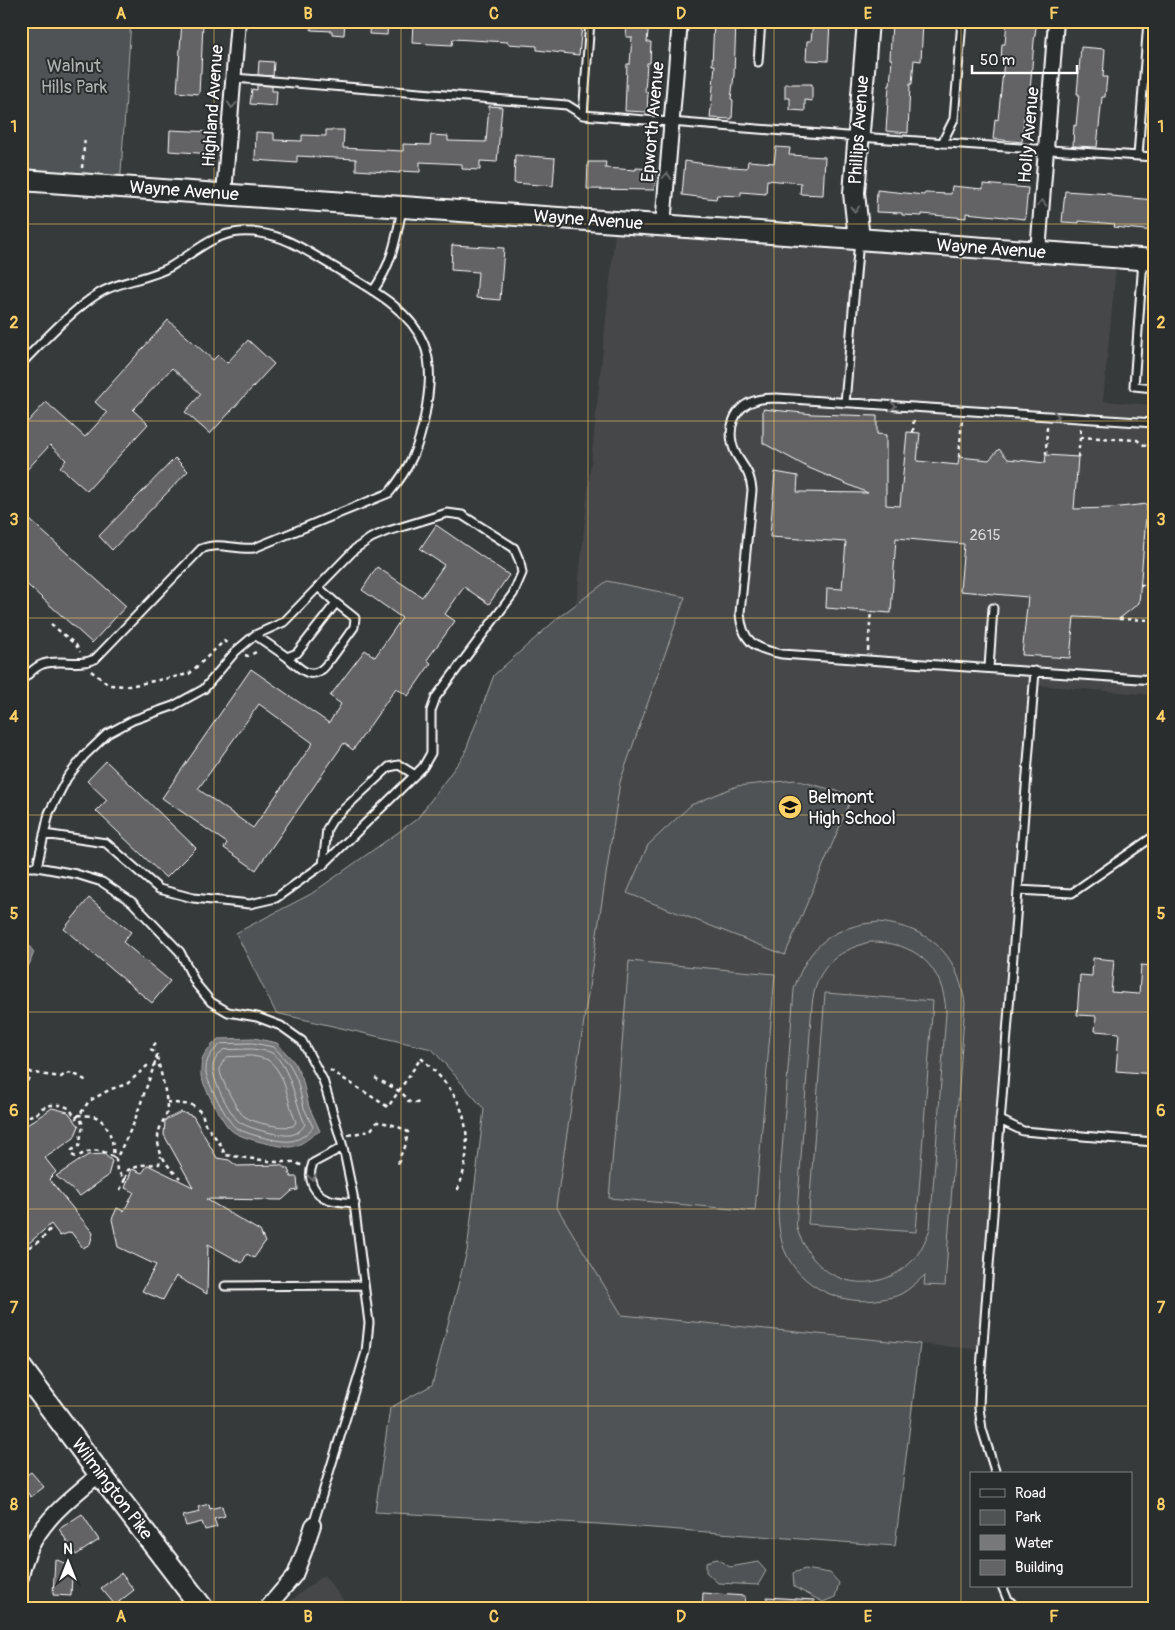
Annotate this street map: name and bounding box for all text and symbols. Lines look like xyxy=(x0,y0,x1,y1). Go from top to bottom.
text: A xyxy=(116,4,127,24)
text: B xyxy=(303,4,313,24)
text: C xyxy=(489,4,499,24)
text: D xyxy=(676,4,686,24)
text: E xyxy=(864,4,873,24)
text: F xyxy=(1049,4,1059,24)
scale bar xyxy=(972,42,1078,74)
street label: Highland Avenue xyxy=(197,44,229,168)
text: 50 m xyxy=(980,51,1015,70)
park label: Walnut Hills Park xyxy=(41,55,108,99)
street label: Epworth Avenue xyxy=(636,61,670,183)
street label: Phillips Avenue xyxy=(844,75,874,185)
street label: Holly Avenue xyxy=(1013,86,1045,184)
one-way arrow xyxy=(227,101,238,109)
text: 1 xyxy=(11,117,17,137)
text: 1 xyxy=(1158,117,1164,137)
one-way arrow xyxy=(662,172,673,180)
street label: Wayne Avenue xyxy=(128,176,240,206)
one-way arrow xyxy=(1037,199,1048,207)
street label: Wayne Avenue xyxy=(532,205,644,235)
one-way arrow xyxy=(850,206,861,214)
street label: Wayne Avenue xyxy=(935,234,1047,264)
text: 2 xyxy=(10,313,19,333)
text: 2 xyxy=(1157,313,1166,333)
one-way arrow xyxy=(890,400,898,411)
one-way arrow xyxy=(1052,411,1060,422)
text: 3 xyxy=(10,510,19,530)
text: 3 xyxy=(1157,510,1166,530)
house number: 2615 xyxy=(969,526,1001,545)
text: 4 xyxy=(9,707,19,727)
text: 4 xyxy=(1156,707,1166,727)
place label: Belmont High School xyxy=(808,786,896,830)
school or university icon: Belmont High School xyxy=(777,794,803,820)
text: 5 xyxy=(10,904,19,924)
text: 5 xyxy=(1157,904,1166,924)
text: 6 xyxy=(9,1101,19,1121)
text: 6 xyxy=(1156,1101,1166,1121)
one-way arrow xyxy=(306,1173,317,1181)
text: 7 xyxy=(10,1298,19,1318)
text: 7 xyxy=(1157,1298,1166,1318)
street label: Wilmington Pike xyxy=(66,1434,158,1545)
legend xyxy=(970,1472,1132,1588)
text: Road xyxy=(1015,1484,1046,1503)
text: 8 xyxy=(10,1495,18,1515)
text: 8 xyxy=(1157,1495,1165,1515)
text: Park xyxy=(1015,1508,1042,1527)
text: Water xyxy=(1015,1534,1054,1553)
north arrow xyxy=(42,1538,92,1588)
text: N xyxy=(63,1541,73,1558)
text: Building xyxy=(1015,1558,1063,1577)
text: A xyxy=(116,1607,127,1627)
text: B xyxy=(303,1607,313,1627)
text: C xyxy=(489,1607,499,1627)
text: D xyxy=(676,1607,686,1627)
text: E xyxy=(864,1607,873,1627)
text: F xyxy=(1049,1607,1059,1627)

